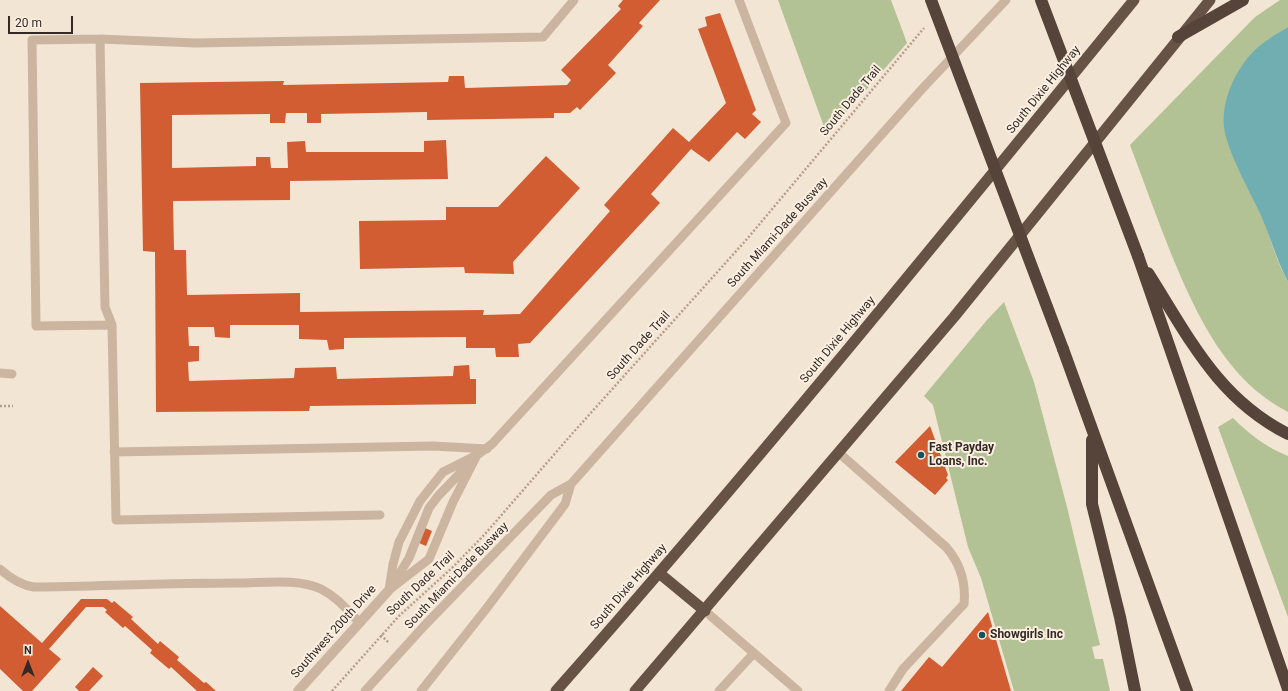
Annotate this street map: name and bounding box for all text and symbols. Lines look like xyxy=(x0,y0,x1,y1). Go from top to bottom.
scale bar xyxy=(10,8,75,34)
text: 20 m xyxy=(15,16,42,30)
street label: South Dixie Highway xyxy=(1004,43,1084,137)
street label: South Dade Trail xyxy=(817,63,885,139)
street label: South Miami-Dade Busway xyxy=(725,175,831,291)
street label: South Dixie Highway xyxy=(797,294,879,386)
street label: South Dade Trail xyxy=(604,309,674,383)
place label: Fast Payday Loans, Inc. xyxy=(929,441,994,469)
marker: Fast Payday Loans, Inc. xyxy=(916,450,926,460)
street label: South Miami-Dade Busway xyxy=(402,520,512,632)
street label: South Dixie Highway xyxy=(588,541,670,633)
street label: South Dade Trail xyxy=(384,549,458,619)
street label: Southwest 200th Drive xyxy=(288,582,380,682)
place label: Showgirls Inc xyxy=(990,628,1063,642)
marker: Showgirls Inc xyxy=(977,630,987,640)
north arrow xyxy=(8,643,48,683)
text: N xyxy=(24,644,32,657)

